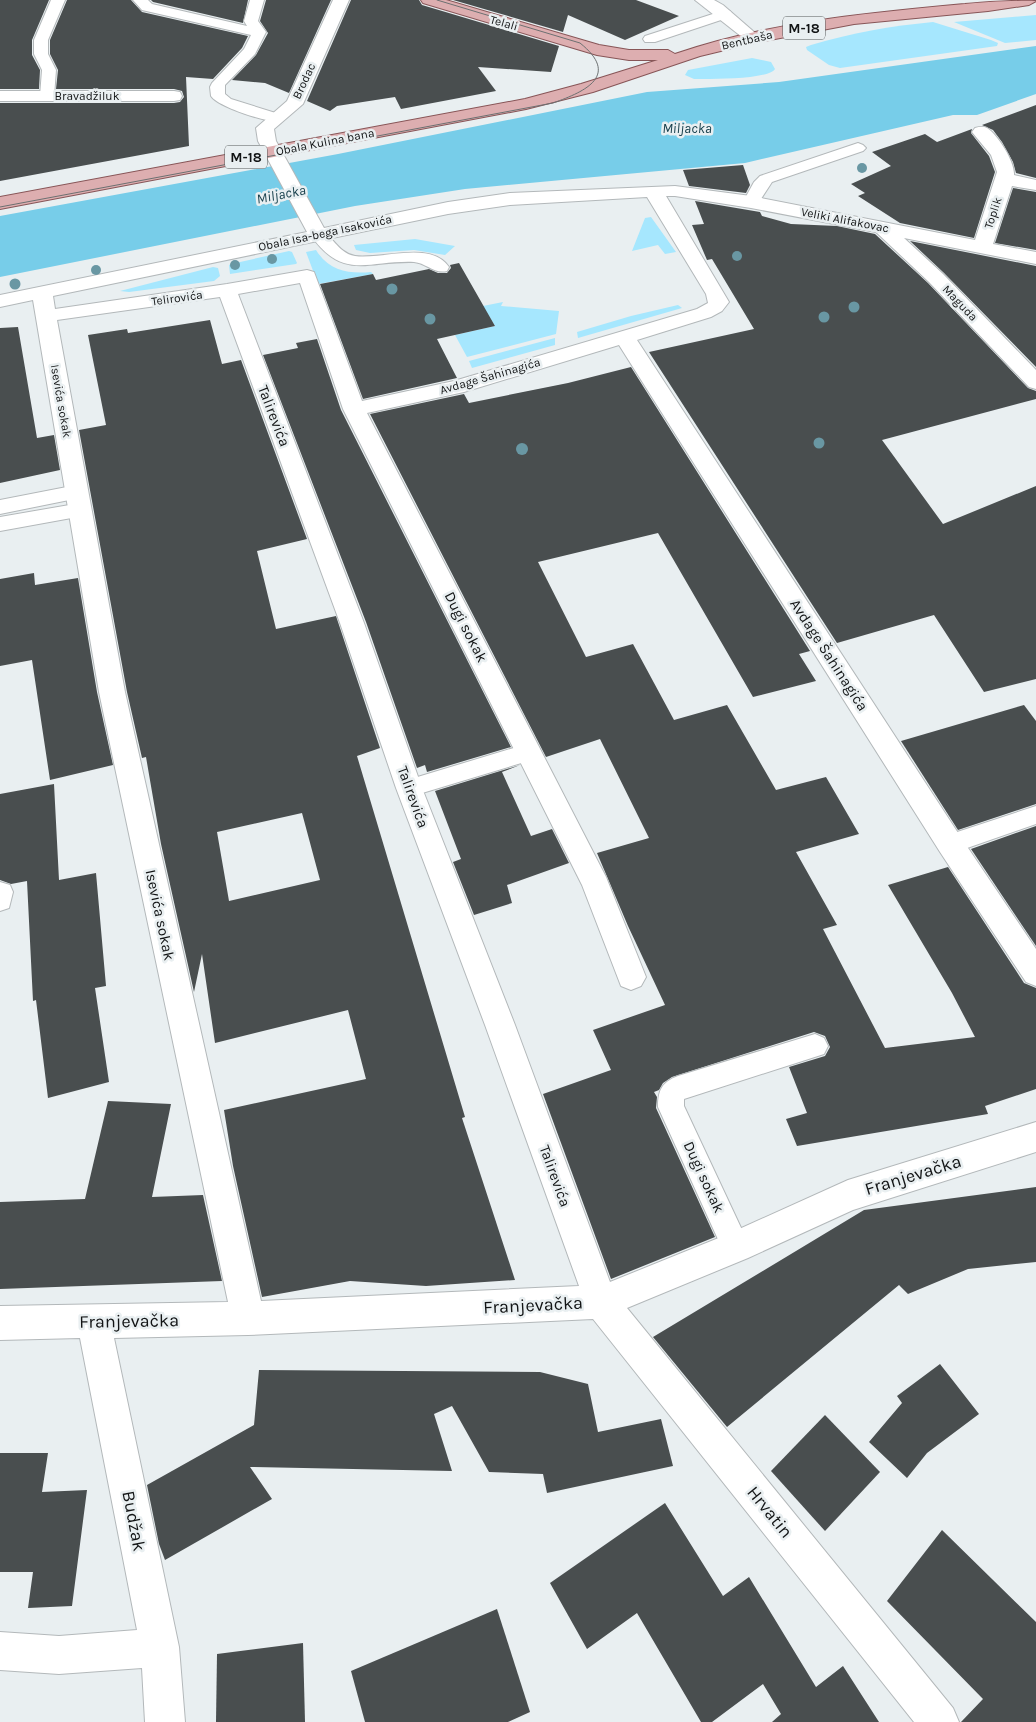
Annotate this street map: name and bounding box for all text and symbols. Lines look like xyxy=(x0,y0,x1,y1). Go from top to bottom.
street label: Telali xyxy=(489,12,519,34)
road number: M-18 xyxy=(783,16,825,40)
street label: Bentbaša xyxy=(720,27,774,53)
street label: Brodac xyxy=(290,61,318,101)
street label: Bravadžiluk xyxy=(55,89,120,103)
water label: Miljacka xyxy=(662,120,712,137)
street label: Obala Kulina bana xyxy=(275,126,375,158)
road number: M-18 xyxy=(225,146,267,168)
water label: Miljacka xyxy=(255,181,307,208)
street label: Toplik xyxy=(981,195,1005,231)
street label: Veliki Alifakovac xyxy=(800,205,890,235)
street label: Obala Isa-bega Isakovića xyxy=(257,212,393,254)
street label: Maguda xyxy=(939,282,981,324)
street label: Telirovića xyxy=(151,287,203,309)
street label: Avdage Šahinagića xyxy=(438,354,542,397)
street label: Isevića sokak xyxy=(48,363,74,439)
street label: Talirevića xyxy=(254,383,294,449)
street label: Dugi sokak xyxy=(441,589,491,665)
street label: Avdage Šahinagića xyxy=(786,596,872,714)
street label: Talirevića xyxy=(394,764,432,830)
street label: Isevića sokak xyxy=(142,868,178,962)
street label: Dugi sokak xyxy=(680,1138,728,1216)
street label: Talirevića xyxy=(536,1143,574,1209)
street label: Franjevačka xyxy=(862,1150,964,1200)
street label: Franjevačka xyxy=(483,1291,583,1319)
street label: Franjevačka xyxy=(79,1309,179,1333)
street label: Hrvatin xyxy=(742,1482,798,1542)
street label: Budžak xyxy=(117,1489,151,1553)

